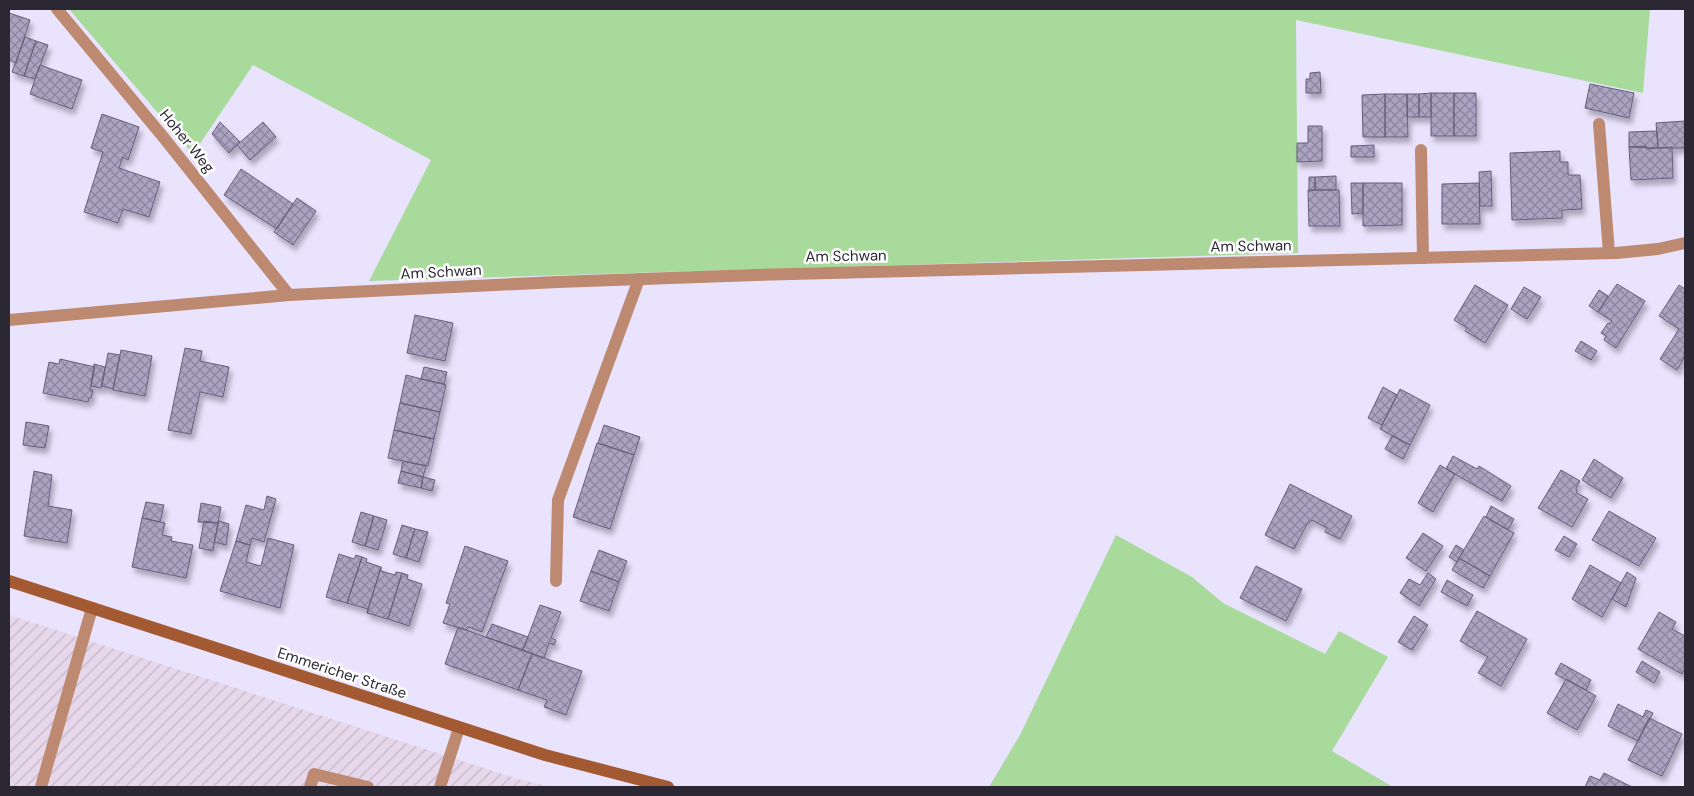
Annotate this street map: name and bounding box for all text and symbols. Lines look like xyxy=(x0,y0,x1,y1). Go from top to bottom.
street label: Hoher Weg xyxy=(155,105,219,177)
street label: Am Schwan xyxy=(1210,235,1292,257)
street label: Am Schwan xyxy=(805,245,887,267)
street label: Am Schwan xyxy=(400,260,482,284)
street label: Emmericher Straße xyxy=(275,643,409,703)

